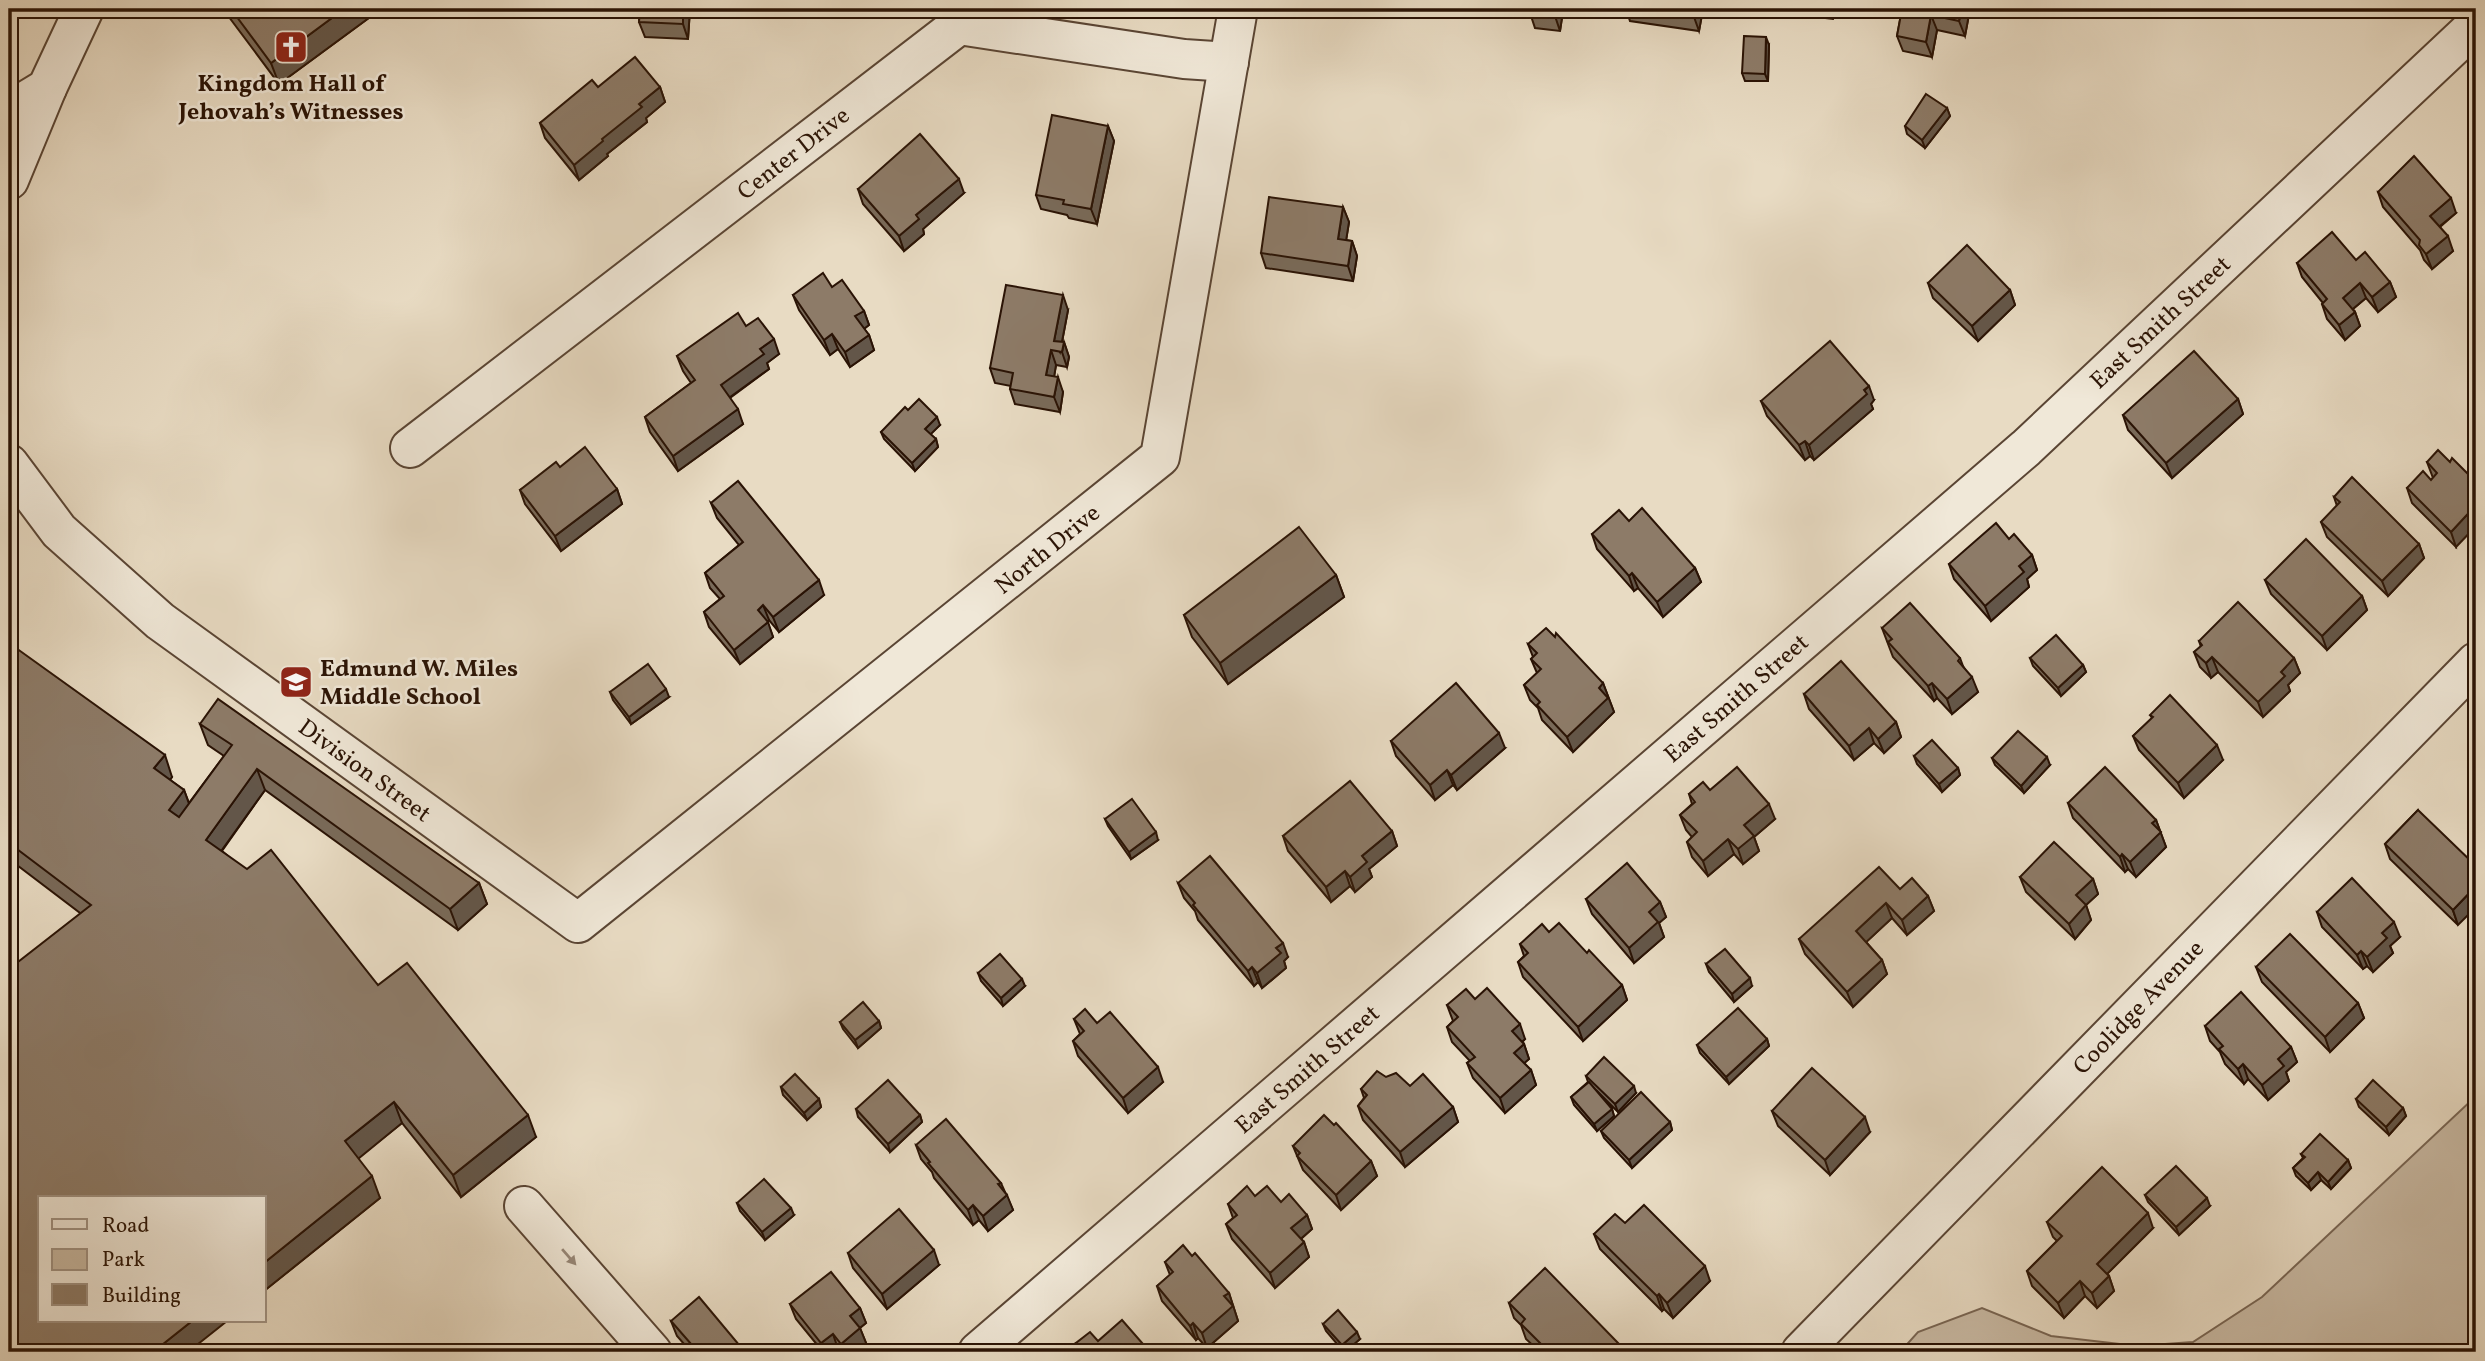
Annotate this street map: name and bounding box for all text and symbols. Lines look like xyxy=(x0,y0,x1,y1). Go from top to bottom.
church icon: Kingdom Hall of Jehovah’s Witnesses xyxy=(272,28,310,66)
place label: Kingdom Hall of Jehovah’s Witnesses xyxy=(177,68,404,130)
street label: Center Drive xyxy=(731,100,858,209)
street label: East Smith Street xyxy=(2083,249,2240,398)
street label: North Drive xyxy=(988,497,1108,604)
street label: East Smith Street xyxy=(1657,627,1817,772)
place label: Edmund W. Miles Middle School xyxy=(320,653,518,715)
school or university icon: Edmund W. Miles Middle School xyxy=(277,663,315,701)
street label: Division Street xyxy=(290,712,437,831)
street label: Coolidge Avenue xyxy=(2066,933,2213,1083)
street label: East Smith Street xyxy=(1228,998,1388,1143)
legend xyxy=(38,1196,266,1322)
text: Road xyxy=(102,1212,149,1241)
text: Park xyxy=(102,1246,145,1275)
one-way arrow xyxy=(561,1248,577,1266)
text: Building xyxy=(102,1282,181,1311)

